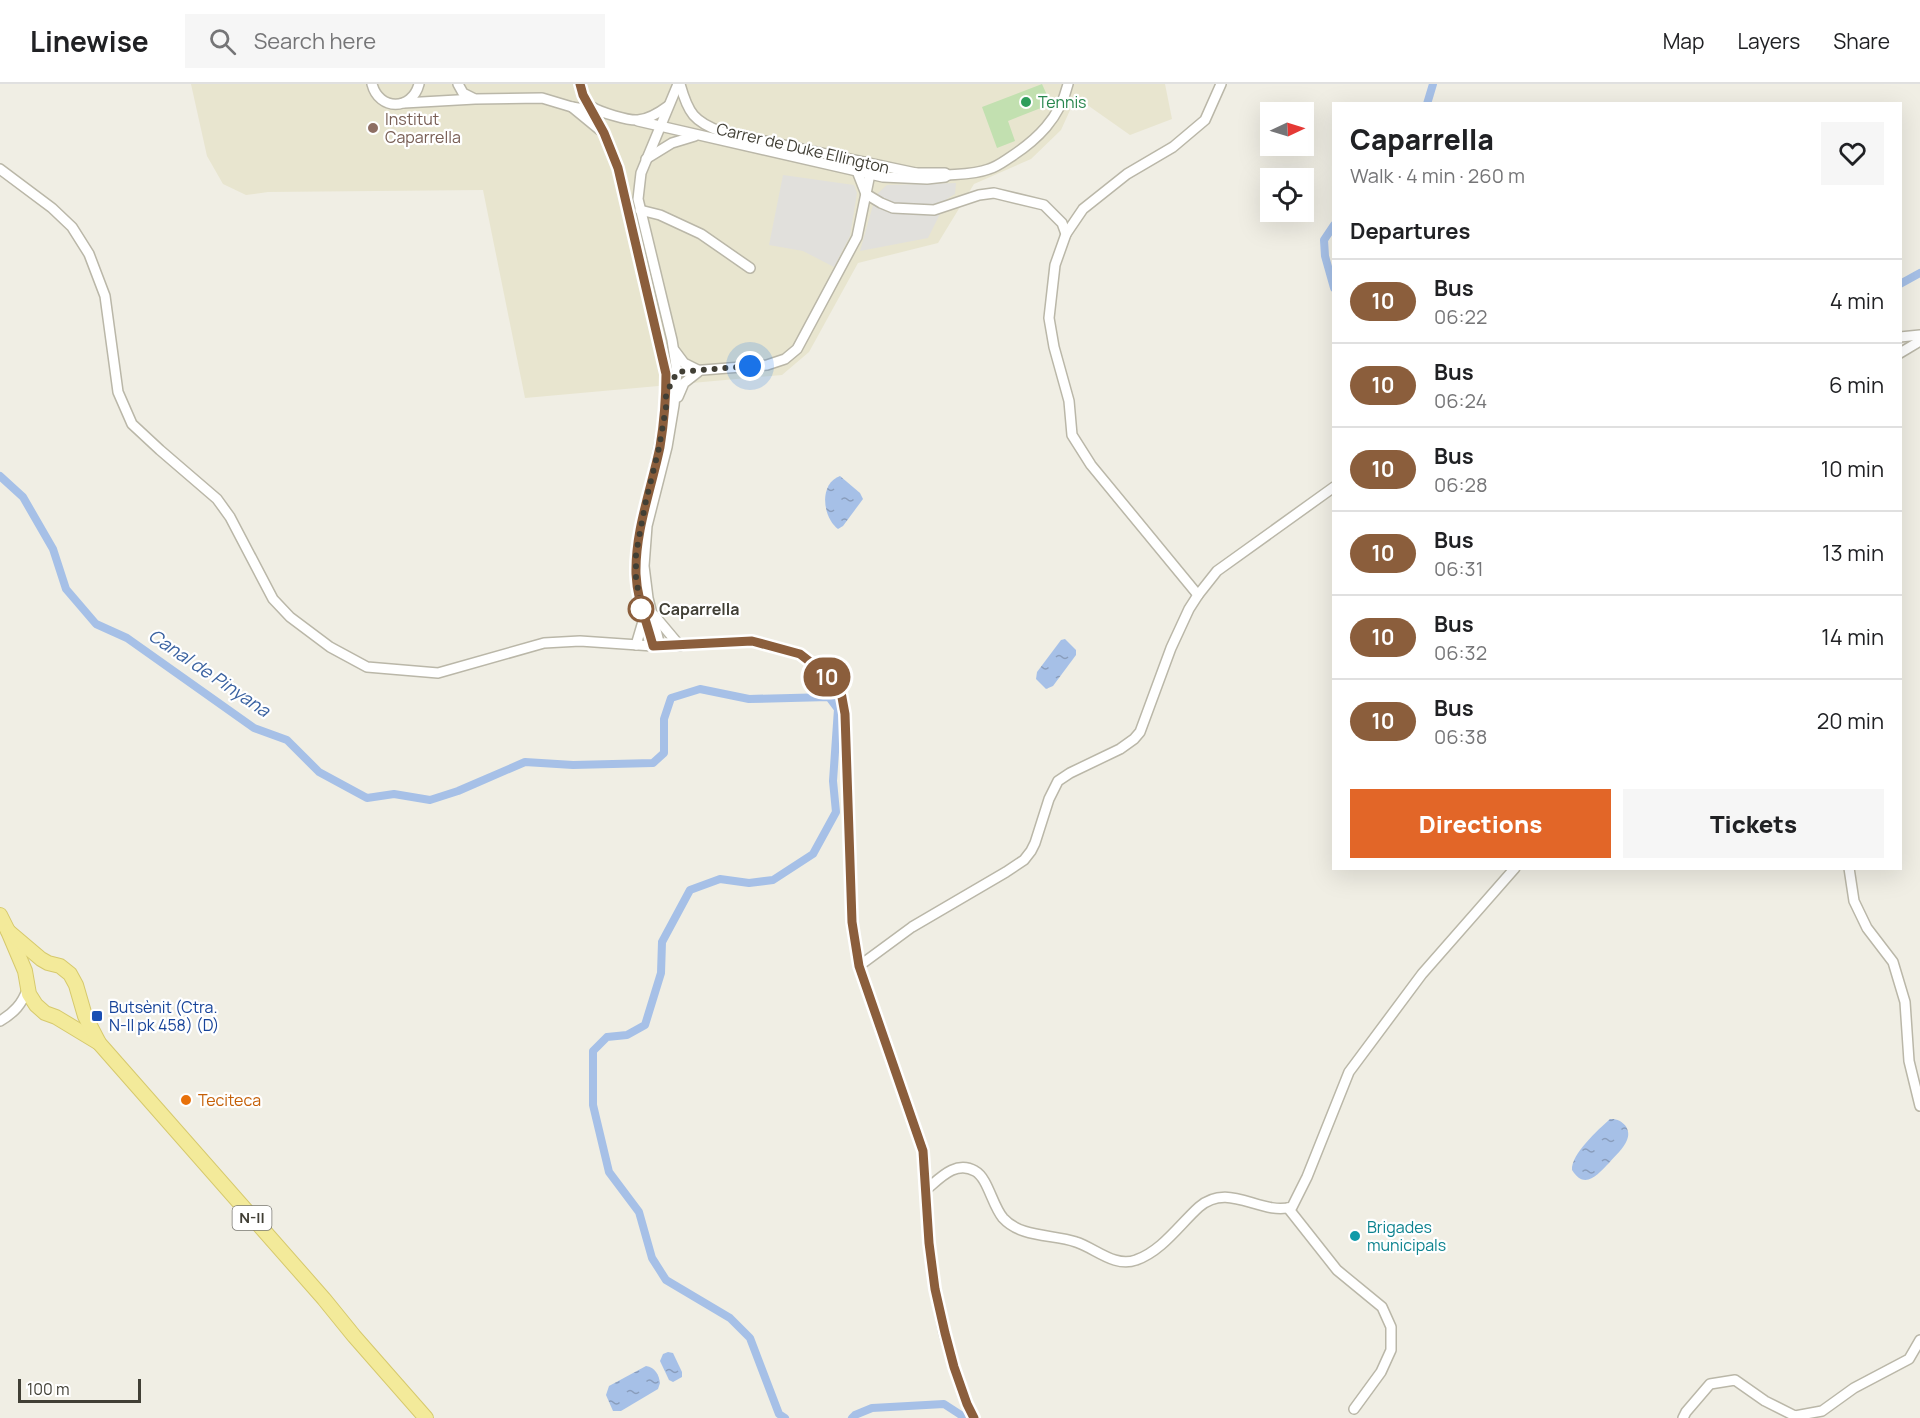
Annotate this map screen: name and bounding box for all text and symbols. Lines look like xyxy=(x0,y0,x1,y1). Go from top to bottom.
search box xyxy=(185,14,605,68)
text: Linewise xyxy=(30,22,149,60)
icon: search xyxy=(206,25,239,58)
text: Search here xyxy=(254,26,376,56)
text: Map xyxy=(1663,27,1704,55)
text: Layers xyxy=(1737,27,1800,55)
text: Share xyxy=(1833,27,1890,55)
place label: Tennis xyxy=(1038,91,1087,113)
marker: Tennis xyxy=(1019,95,1033,109)
north arrow xyxy=(1260,102,1314,156)
map controls xyxy=(1260,102,1314,222)
place label: Institut Caparrella xyxy=(385,108,461,148)
street label: Carrer de Duke Ellington xyxy=(714,117,892,179)
text: Caparrella xyxy=(1350,120,1494,158)
marker: Institut Caparrella xyxy=(366,121,380,135)
button: heart xyxy=(1821,122,1884,185)
text: Walk · 4 min · 260 m xyxy=(1350,162,1525,189)
button: locate xyxy=(1260,168,1314,222)
text: Departures xyxy=(1350,216,1470,246)
text: Bus xyxy=(1434,273,1474,303)
text: 4 min xyxy=(1830,286,1884,316)
text: 10 xyxy=(1371,287,1395,315)
text: 06:22 xyxy=(1434,303,1487,330)
your location xyxy=(735,351,765,381)
text: Bus xyxy=(1434,357,1474,387)
text: 6 min xyxy=(1829,370,1884,400)
text: 10 xyxy=(1371,371,1395,399)
text: 06:24 xyxy=(1434,387,1487,414)
text: Bus xyxy=(1434,441,1474,471)
text: 10 min xyxy=(1821,454,1884,484)
text: 10 xyxy=(1371,455,1395,483)
text: 06:28 xyxy=(1434,471,1488,498)
text: Bus xyxy=(1434,525,1474,555)
text: 13 min xyxy=(1822,538,1884,568)
text: 10 xyxy=(1371,539,1395,567)
text: 06:31 xyxy=(1434,555,1483,582)
marker: Caparrella xyxy=(628,596,654,622)
place label: Caparrella xyxy=(659,598,740,620)
text: Bus xyxy=(1434,609,1474,639)
text: 14 min xyxy=(1821,622,1884,652)
water label: Canal de Pinyana xyxy=(144,623,276,722)
text: 10 xyxy=(1371,623,1395,651)
text: 06:32 xyxy=(1434,639,1487,666)
line badge: 10 xyxy=(800,658,854,696)
text: 10 xyxy=(815,663,839,691)
text: Bus xyxy=(1434,693,1474,723)
text: 20 min xyxy=(1817,706,1884,736)
text: 10 xyxy=(1371,707,1395,735)
text: 06:38 xyxy=(1434,723,1487,750)
button: Directions xyxy=(1350,789,1611,858)
button: Tickets xyxy=(1623,789,1884,858)
place label: Butsènit (Ctra. N-II pk 458) (D) xyxy=(109,996,219,1036)
marker: Butsènit (Ctra. N-II pk 458) (D) xyxy=(90,1009,104,1023)
place label: Teciteca xyxy=(198,1089,261,1111)
marker: Teciteca xyxy=(179,1093,193,1107)
road number: N-II xyxy=(232,1206,272,1230)
place label: Brigades municipals xyxy=(1367,1216,1446,1256)
marker: Brigades municipals xyxy=(1348,1229,1362,1243)
scale bar xyxy=(18,1376,141,1404)
text: 100 m xyxy=(27,1378,70,1400)

